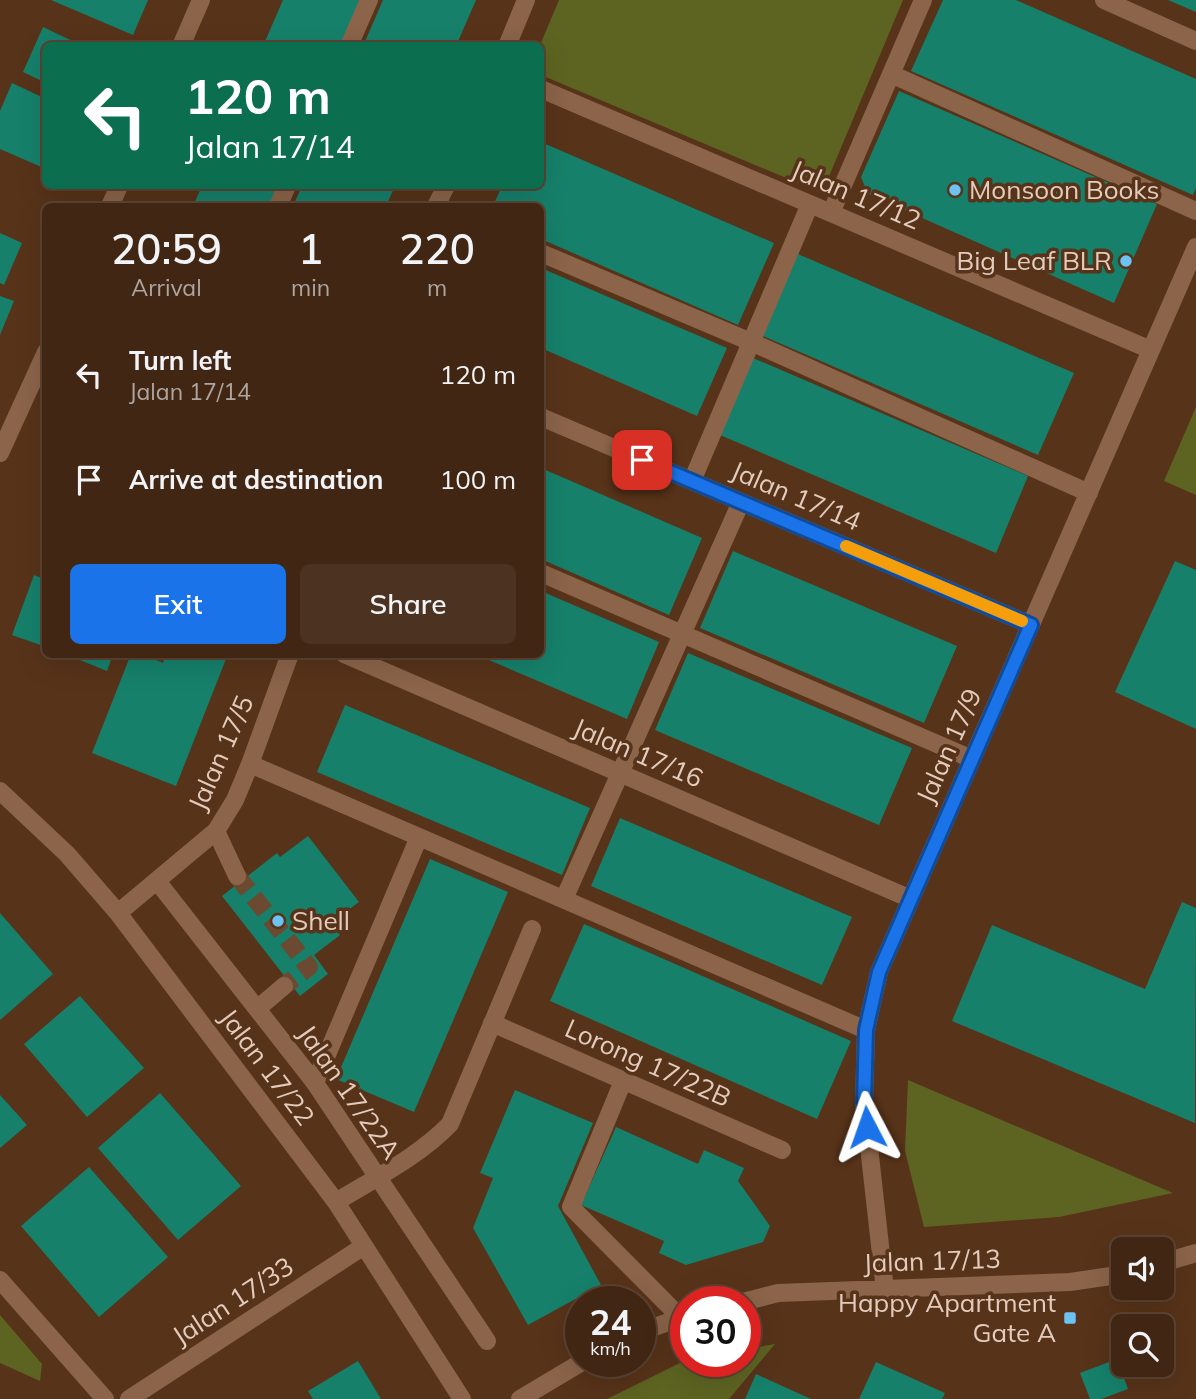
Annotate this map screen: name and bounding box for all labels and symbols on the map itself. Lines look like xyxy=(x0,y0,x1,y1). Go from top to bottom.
street label: Jalan 17/12 xyxy=(786,152,926,237)
place label: Monsoon Books xyxy=(969,173,1159,206)
marker: Monsoon Books xyxy=(947,182,963,198)
place label: Big Leaf BLR xyxy=(956,244,1112,277)
marker: Big Leaf BLR xyxy=(1118,253,1134,269)
pin xyxy=(612,430,672,490)
street label: Jalan 17/14 xyxy=(726,453,866,538)
street label: Jalan 17/9 xyxy=(909,683,988,808)
street label: Jalan 17/5 xyxy=(181,690,260,815)
street label: Jalan 17/16 xyxy=(568,710,708,795)
place label: Shell xyxy=(292,904,350,937)
marker: Shell xyxy=(270,913,286,929)
street label: Jalan 17/22 xyxy=(213,1002,322,1132)
street label: Lorong 17/22B xyxy=(560,1011,736,1114)
street label: Jalan 17/22A xyxy=(291,1018,408,1165)
position arrow xyxy=(830,1090,904,1164)
street label: Jalan 17/13 xyxy=(863,1242,1001,1279)
street label: Jalan 17/33 xyxy=(166,1249,300,1352)
speed limit sign: 30 xyxy=(670,1286,761,1377)
place label: Happy Apartment Gate A xyxy=(838,1286,1056,1349)
marker: Happy Apartment Gate A xyxy=(1062,1310,1078,1326)

